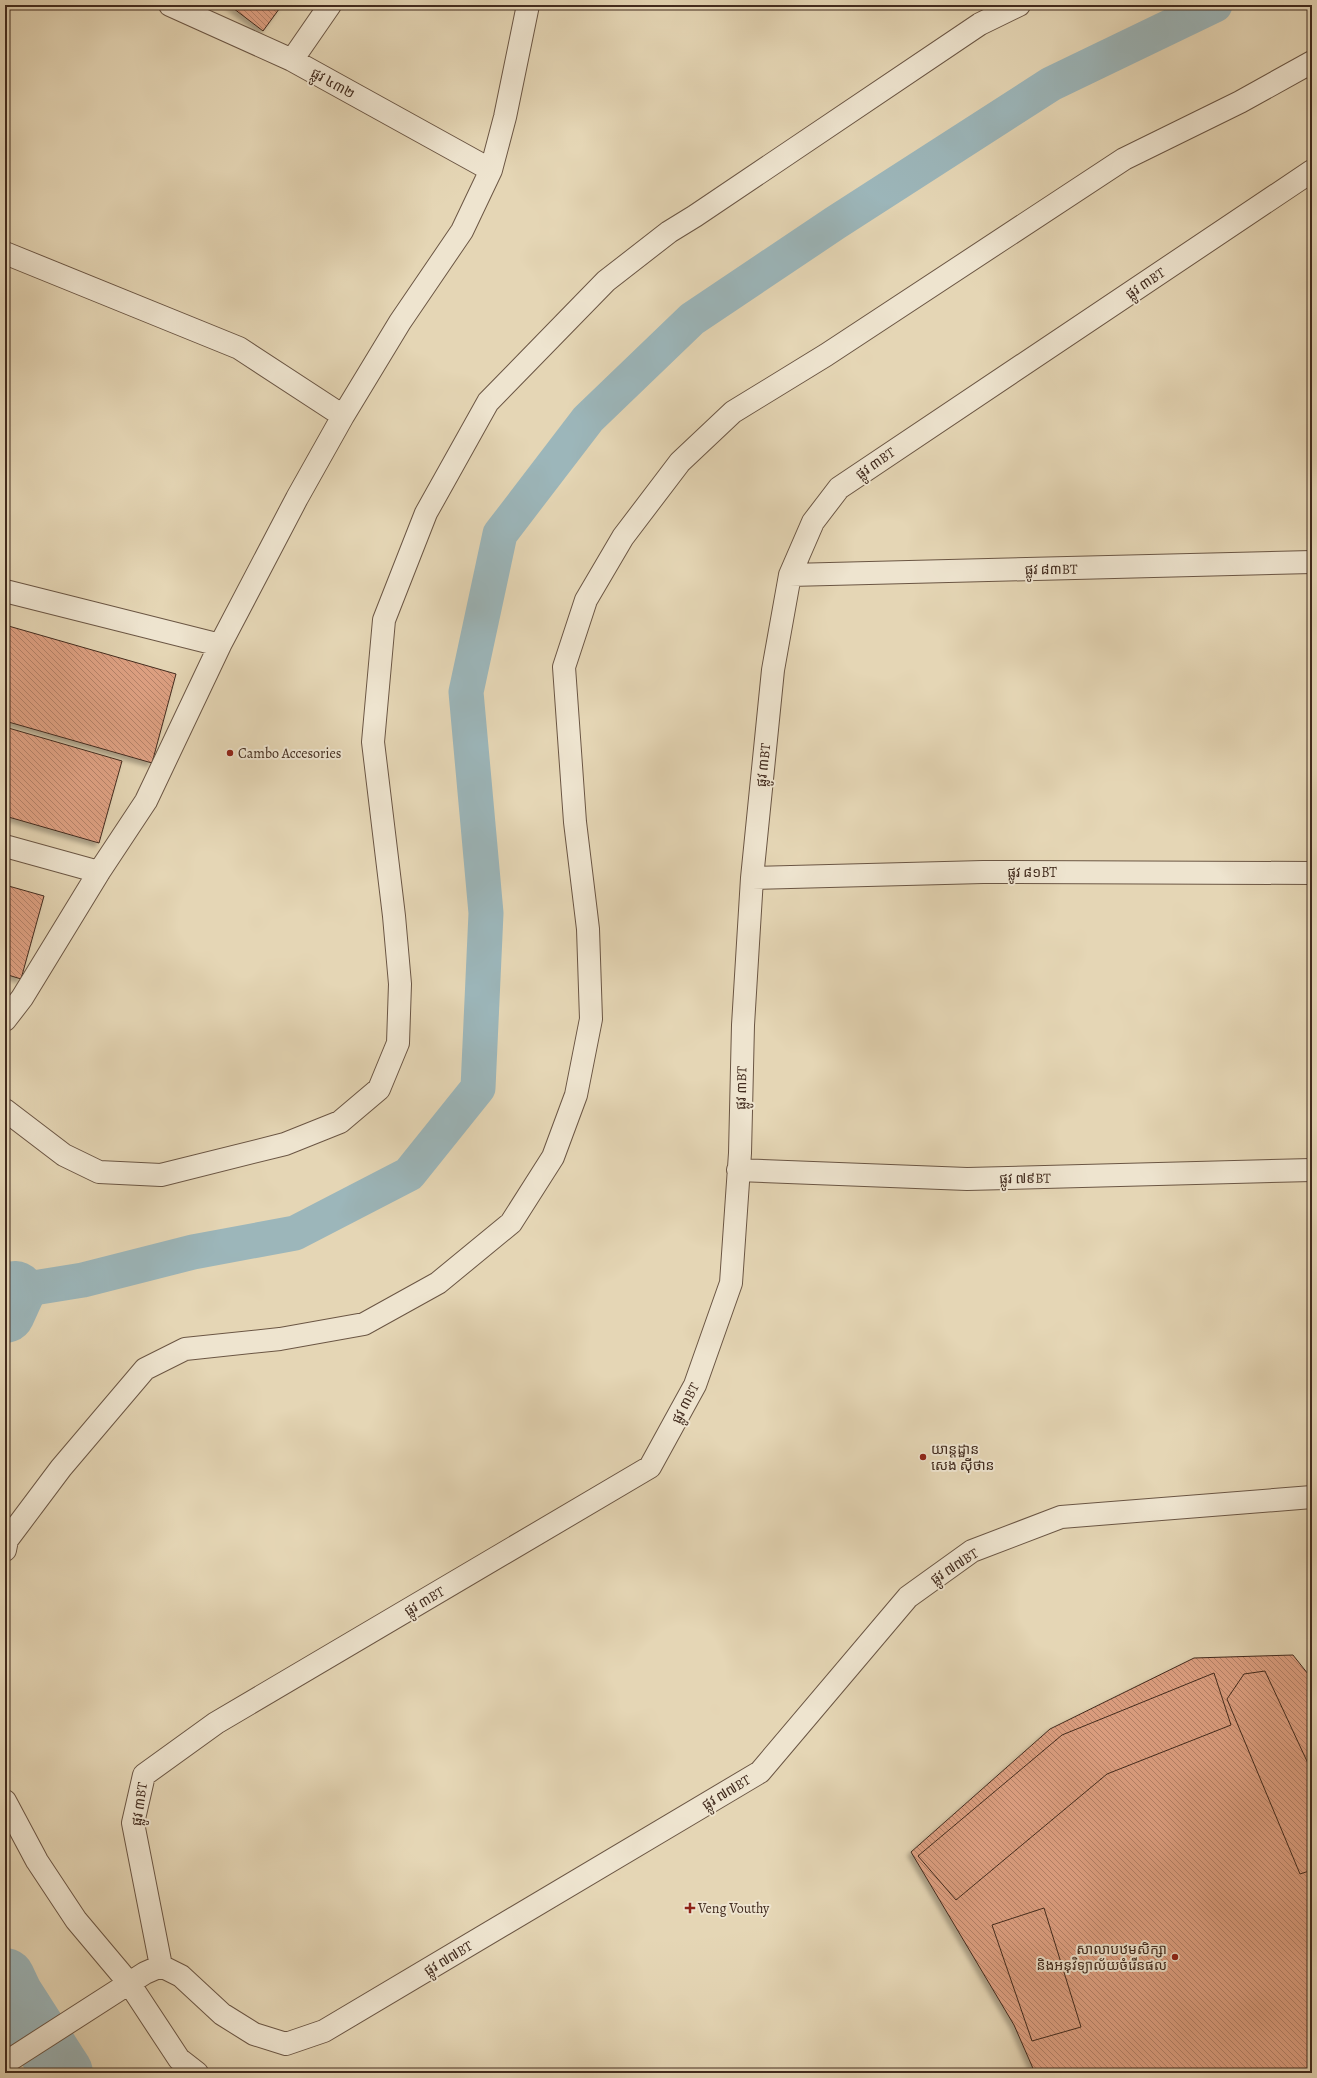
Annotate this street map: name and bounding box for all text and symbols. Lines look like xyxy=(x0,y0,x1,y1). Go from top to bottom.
street label: ផ្លូវ ៤៣២ xyxy=(306,64,358,105)
street label: ផ្លូវ ៣BT xyxy=(1122,263,1170,305)
street label: ផ្លូវ ៣BT xyxy=(852,443,900,486)
street label: ផ្លូវ ៨៣BT xyxy=(1024,560,1078,582)
street label: ផ្លូវ ៣BT xyxy=(752,742,777,788)
place label: Cambo Accesories xyxy=(238,744,341,763)
marker: Cambo Accesories xyxy=(225,748,235,758)
street label: ផ្លូវ ៨១BT xyxy=(1007,863,1057,884)
street label: ផ្លូវ ៣BT xyxy=(732,1065,754,1110)
street label: ផ្លូវ ៧៩BT xyxy=(999,1169,1051,1191)
street label: ផ្លូវ ៣BT xyxy=(667,1379,706,1428)
place label: យាន្ដដ្ឋាន សេង ស៊ីថាន xyxy=(931,1440,995,1475)
marker: យាន្ដដ្ឋាន សេង ស៊ីថាន xyxy=(918,1452,928,1462)
street label: ផ្លូវ ៧៧BT xyxy=(927,1544,983,1591)
street label: ផ្លូវ ៣BT xyxy=(401,1582,449,1623)
street label: ផ្លូវ ៧៧BT xyxy=(698,1770,756,1816)
street label: ផ្លូវ ៣BT xyxy=(127,1781,154,1827)
place label: Veng Vouthy xyxy=(697,1899,770,1918)
marker: Veng Vouthy xyxy=(685,1903,695,1913)
street label: ផ្លូវ ៧៧BT xyxy=(420,1936,478,1982)
place label: សាលាបឋមសិក្សា និងអនុវិទ្យាល័យចំរើនផល xyxy=(1037,1940,1167,1975)
marker: សាលាបឋមសិក្សា និងអនុវិទ្យាល័យចំរើនផល xyxy=(1170,1952,1180,1962)

